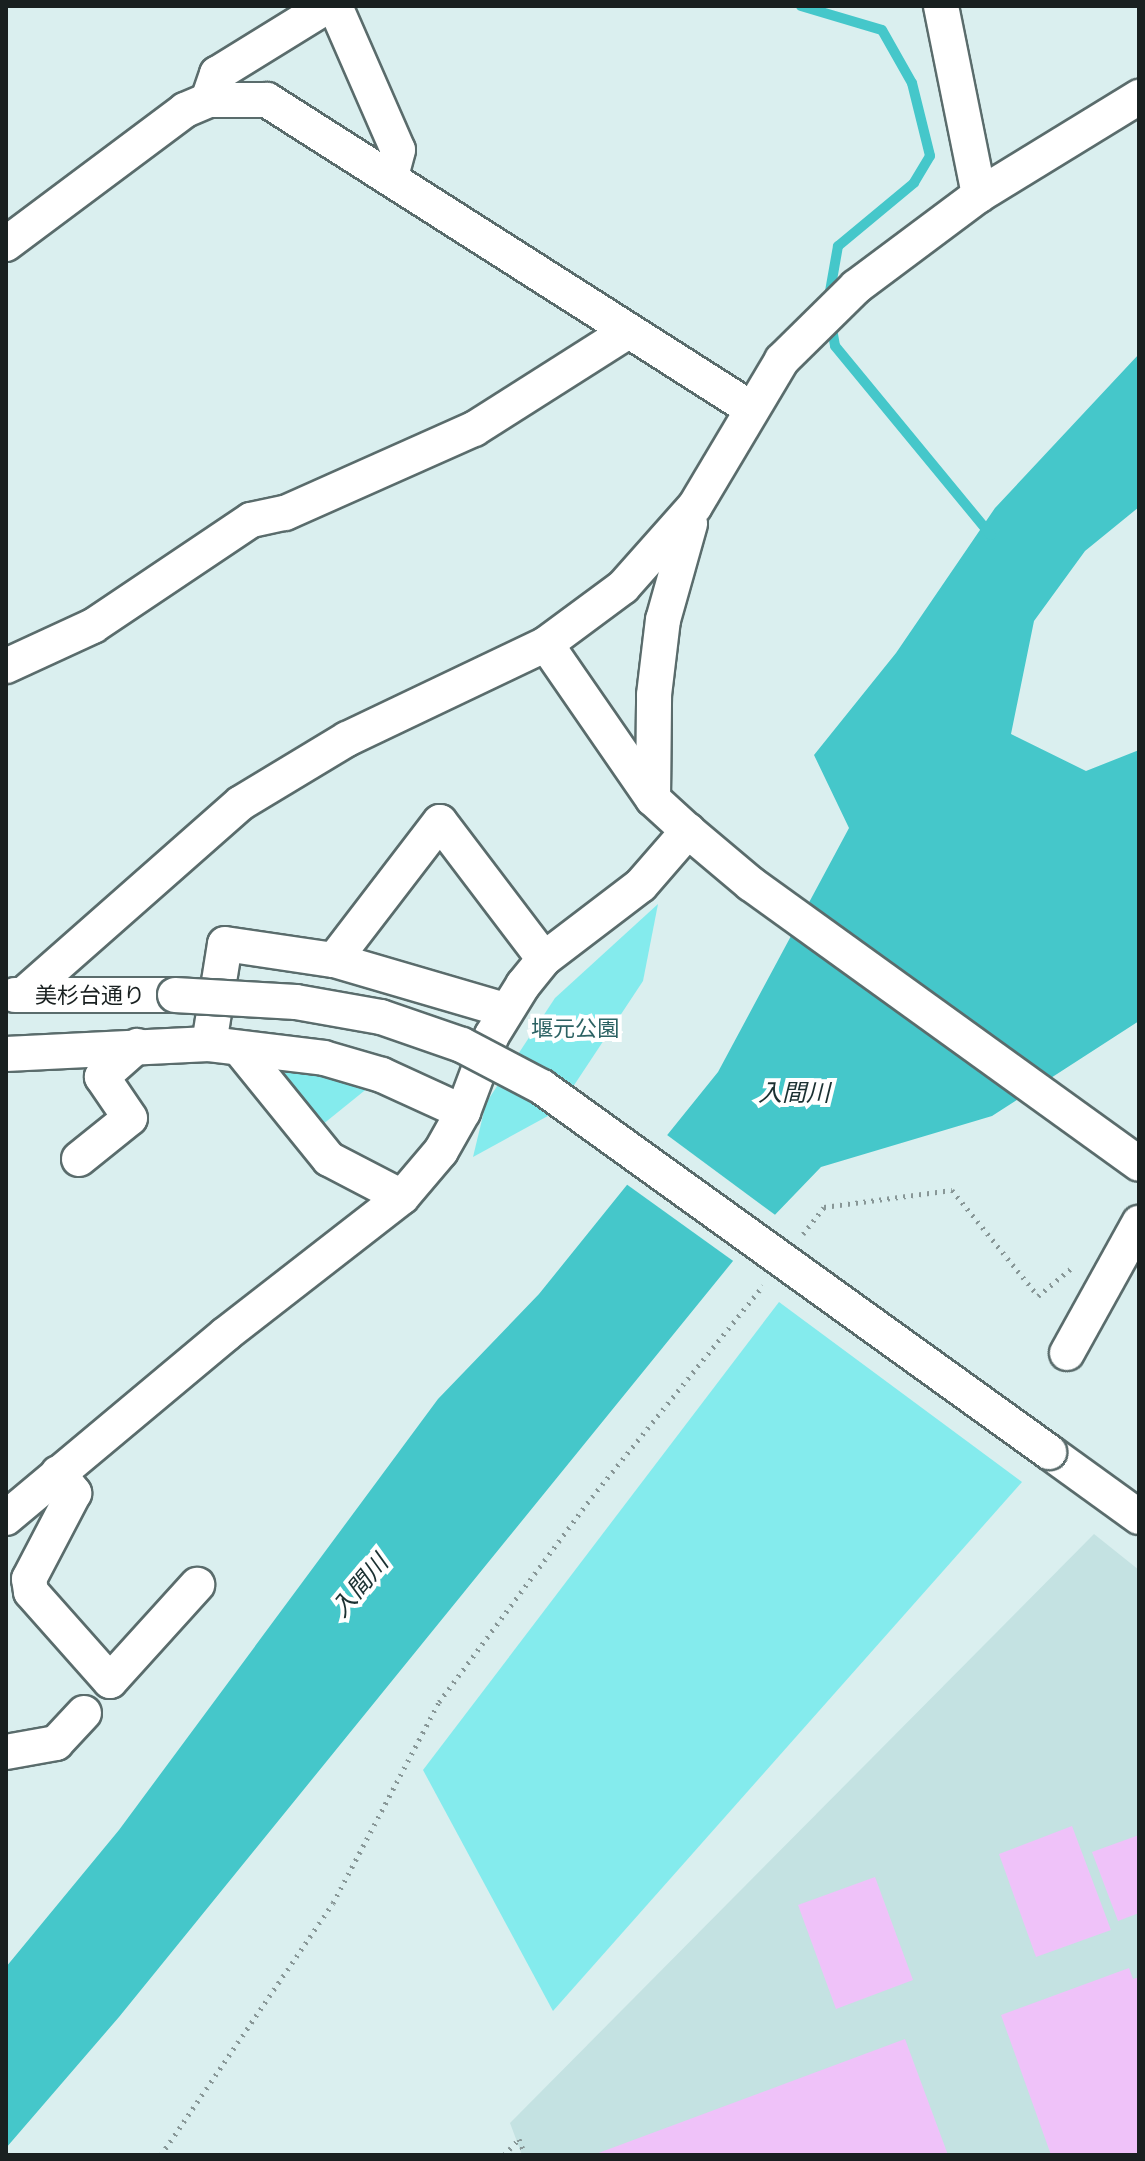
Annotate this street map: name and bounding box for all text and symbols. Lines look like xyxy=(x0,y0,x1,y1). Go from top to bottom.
street label: 美杉台通り xyxy=(35,982,145,1008)
park label: 堰元公園 xyxy=(531,1015,619,1041)
water label: 入間川 xyxy=(758,1078,830,1106)
water label: 入間川 xyxy=(325,1548,393,1622)

